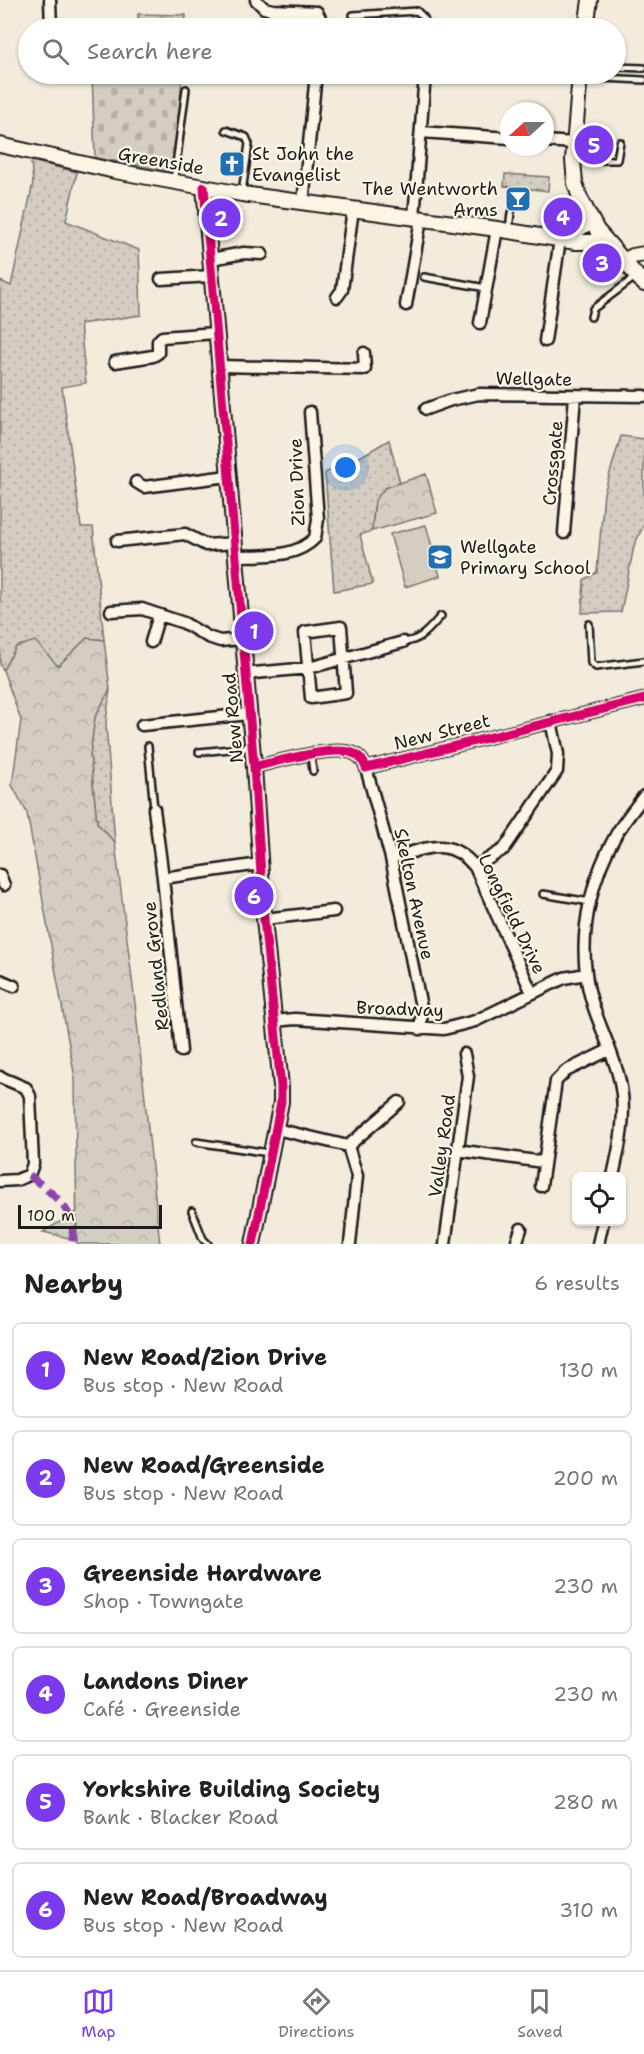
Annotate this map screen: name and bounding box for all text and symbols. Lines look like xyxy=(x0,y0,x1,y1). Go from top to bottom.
search box xyxy=(18,18,626,84)
icon: search xyxy=(39,35,72,68)
text: Search here xyxy=(87,37,213,66)
north arrow xyxy=(500,102,554,156)
pin: 5 xyxy=(574,122,614,168)
street label: Greenside xyxy=(116,142,206,180)
place label: St John the Evangelist xyxy=(252,142,354,187)
church icon: St John the Evangelist xyxy=(217,149,247,179)
place label: The Wentworth Arms xyxy=(362,177,498,222)
bar icon: The Wentworth Arms xyxy=(503,184,533,214)
pin: 4 xyxy=(544,194,582,240)
pin: 2 xyxy=(202,196,240,240)
pin: 3 xyxy=(582,240,622,286)
street label: Wellgate xyxy=(495,366,573,392)
street label: Crossgate xyxy=(537,420,569,506)
street label: Zion Drive xyxy=(283,438,311,526)
your location xyxy=(331,453,360,482)
place label: Wellgate Primary School xyxy=(460,535,591,580)
school or university icon: Wellgate Primary School xyxy=(425,542,455,572)
pin: 1 xyxy=(234,608,274,654)
street label: New Road xyxy=(217,672,249,764)
street label: New Street xyxy=(391,708,493,756)
street label: Skelton Avenue xyxy=(388,826,440,962)
street label: Longfield Drive xyxy=(473,850,551,978)
pin: 6 xyxy=(234,874,274,918)
street label: Redland Grove xyxy=(137,900,175,1032)
street label: Broadway xyxy=(356,995,444,1023)
street label: Valley Road xyxy=(423,1093,461,1199)
map controls xyxy=(572,1172,626,1226)
button: locate xyxy=(572,1172,626,1226)
scale bar xyxy=(18,1202,162,1230)
text: 100 m xyxy=(27,1205,75,1226)
text: Nearby xyxy=(24,1266,123,1301)
text: 6 results xyxy=(534,1270,620,1296)
text: New Road/Zion Drive xyxy=(83,1343,327,1372)
text: 1 xyxy=(41,1357,50,1383)
text: 130 m xyxy=(559,1357,618,1383)
text: Bus stop · New Road xyxy=(83,1372,283,1398)
text: New Road/Greenside xyxy=(83,1451,325,1480)
text: 2 xyxy=(39,1465,53,1491)
text: 200 m xyxy=(553,1465,618,1491)
text: Bus stop · New Road xyxy=(83,1480,283,1506)
text: Greenside Hardware xyxy=(83,1559,322,1588)
text: 3 xyxy=(39,1573,53,1599)
text: 230 m xyxy=(553,1573,618,1599)
text: Shop · Towngate xyxy=(83,1588,244,1614)
text: Landons Diner xyxy=(83,1667,248,1696)
text: 4 xyxy=(39,1681,53,1707)
text: 230 m xyxy=(553,1681,618,1707)
text: Café · Greenside xyxy=(83,1696,241,1722)
text: Yorkshire Building Society xyxy=(83,1775,380,1804)
text: 5 xyxy=(39,1789,52,1815)
text: 280 m xyxy=(553,1789,618,1815)
text: Bank · Blacker Road xyxy=(83,1804,278,1830)
text: New Road/Broadway xyxy=(83,1883,328,1912)
text: 6 xyxy=(39,1897,53,1923)
text: 310 m xyxy=(559,1897,618,1923)
text: Bus stop · New Road xyxy=(83,1912,283,1938)
tab: Map xyxy=(81,1985,116,2042)
tab: Directions xyxy=(278,1985,355,2042)
tab: Saved xyxy=(517,1985,563,2042)

